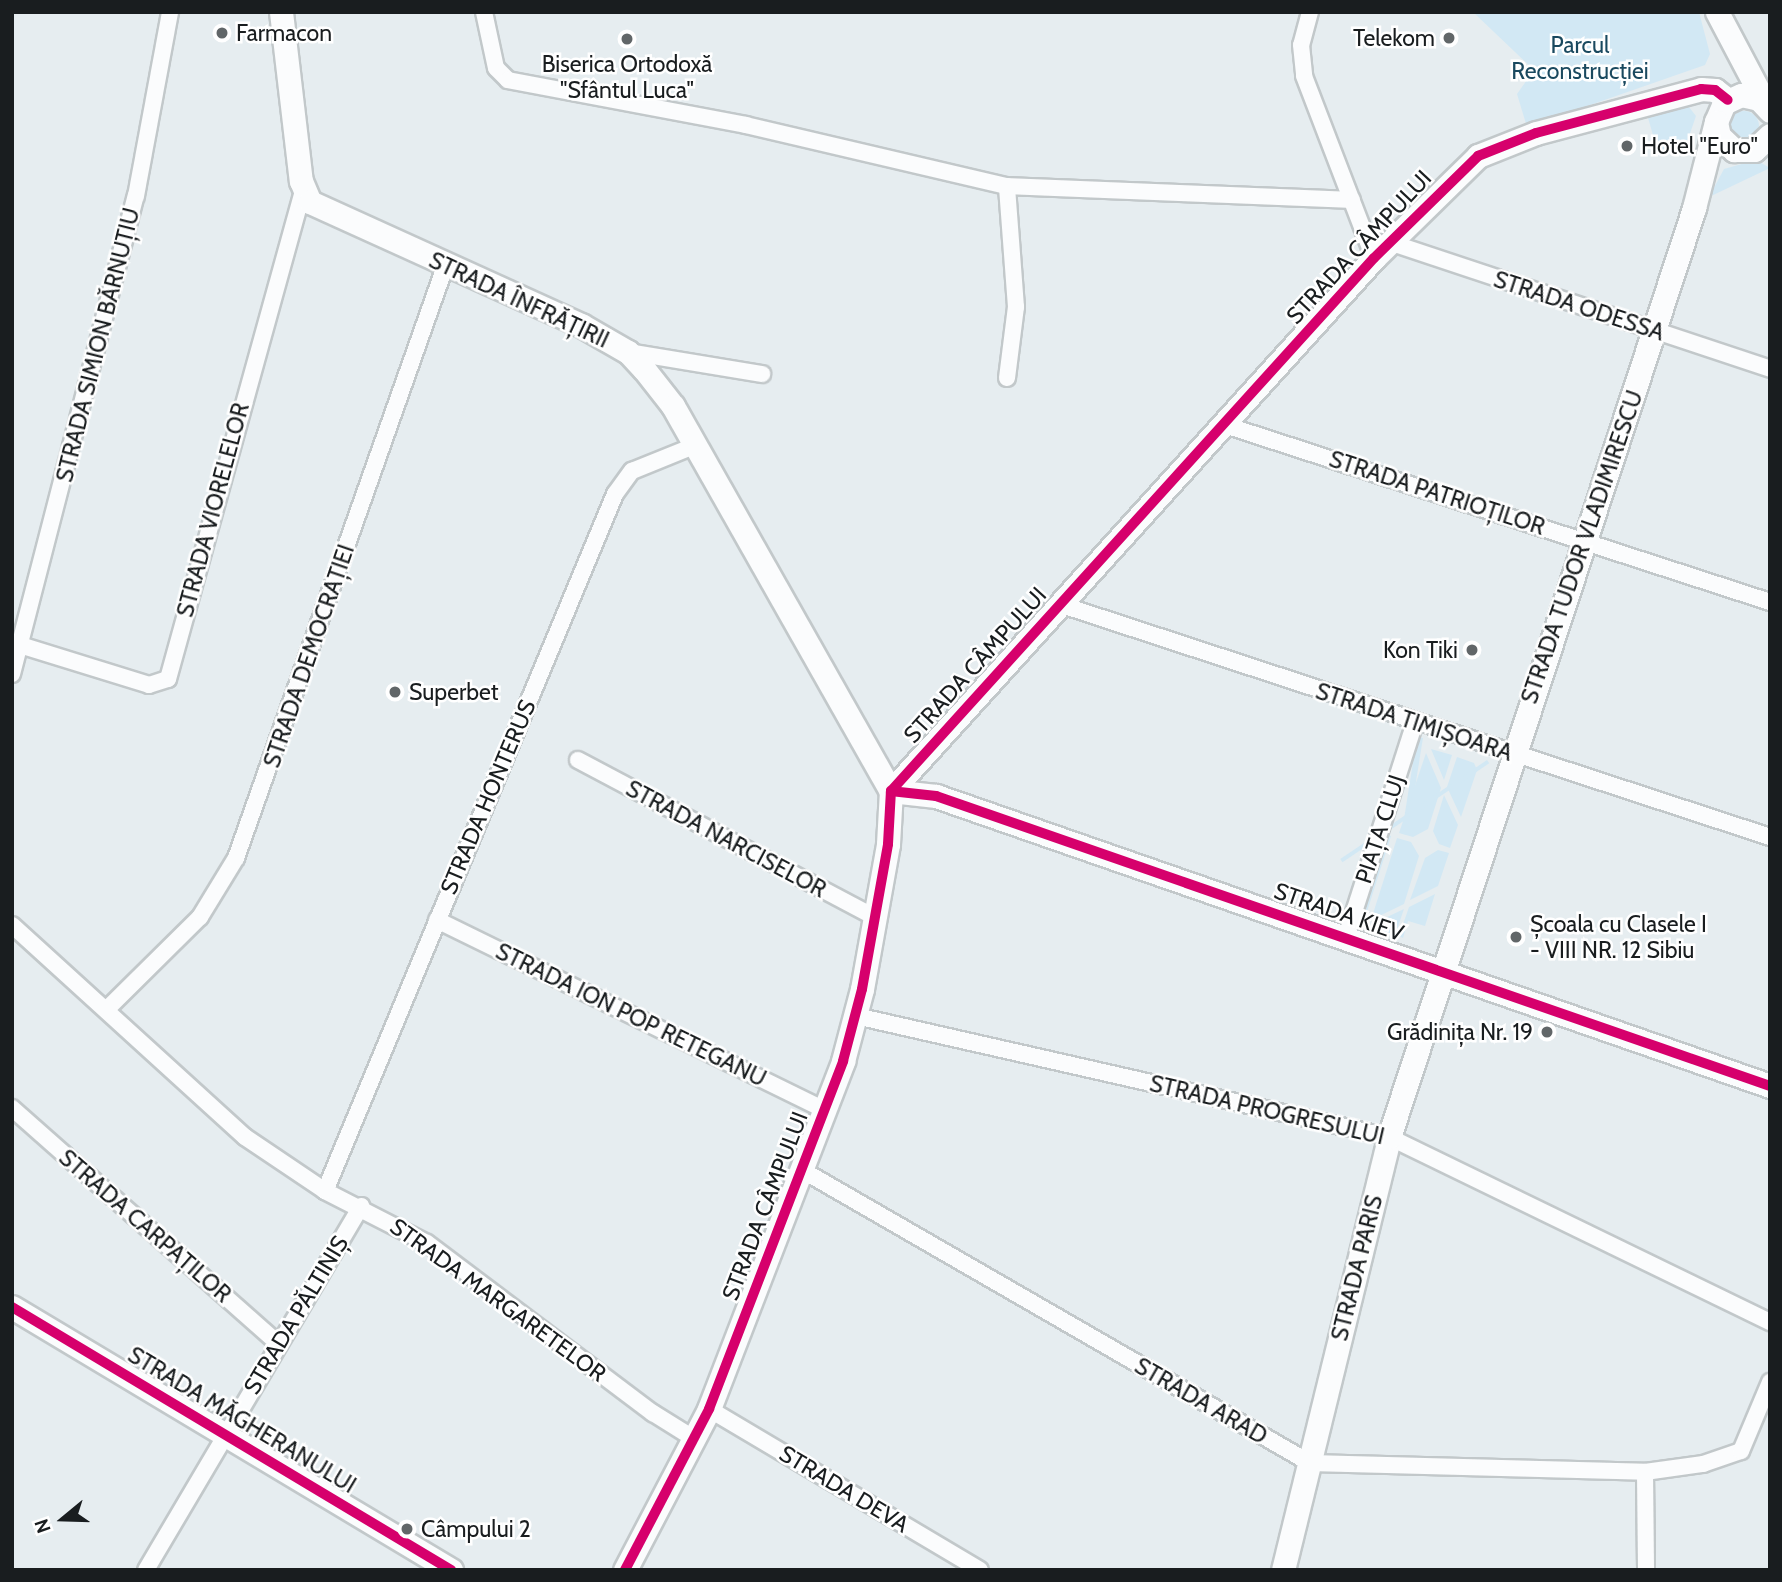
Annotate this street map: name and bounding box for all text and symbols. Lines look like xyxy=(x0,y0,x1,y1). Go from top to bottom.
place label: Farmacon xyxy=(236,19,332,47)
place label: Telekom xyxy=(1353,24,1435,52)
marker: Farmacon xyxy=(214,25,230,41)
marker: Telekom xyxy=(1441,30,1457,46)
marker: Biserica Ortodoxă "Sfântul Luca" xyxy=(619,31,635,47)
park label: Parcul Reconstrucției xyxy=(1511,31,1649,85)
place label: Biserica Ortodoxă "Sfântul Luca" xyxy=(542,50,712,104)
place label: Hotel "Euro" xyxy=(1641,132,1758,160)
marker: Hotel "Euro" xyxy=(1619,138,1635,154)
street label: STRADA CÂMPULUI xyxy=(1281,165,1437,329)
street label: STRADA SIMION BĂRNUȚIU xyxy=(51,205,145,485)
street label: STRADA ÎNFRĂȚIRII xyxy=(425,246,613,354)
street label: STRADA ODESSA xyxy=(1490,265,1668,347)
street label: STRADA TUDOR VLADIMIRESCU xyxy=(1515,387,1649,707)
street label: STRADA VIORELELOR xyxy=(171,400,255,620)
street label: STRADA PATRIOȚILOR xyxy=(1326,445,1548,541)
street label: STRADA DEMOCRAȚIEI xyxy=(258,541,360,771)
street label: STRADA CÂMPULUI xyxy=(898,582,1052,748)
place label: Kon Tiki xyxy=(1383,636,1458,664)
marker: Kon Tiki xyxy=(1464,642,1480,658)
street label: STRADA TIMIȘOARA xyxy=(1312,677,1516,767)
place label: Superbet xyxy=(409,678,498,706)
marker: Superbet xyxy=(387,684,403,700)
street label: STRADA HONTERUS xyxy=(435,696,541,898)
street label: PIAȚA CLUJ xyxy=(1349,771,1411,887)
street label: STRADA NARCISELOR xyxy=(621,775,831,903)
street label: STRADA KIEV xyxy=(1271,877,1407,947)
place label: Școala cu Clasele I - VIII NR. 12 Sibiu xyxy=(1530,910,1707,964)
marker: Școala cu Clasele I - VIII NR. 12 Sibiu xyxy=(1508,929,1524,945)
street label: STRADA ION POP RETEGANU xyxy=(491,937,771,1093)
place label: Grădinița Nr. 19 xyxy=(1387,1018,1533,1046)
marker: Grădinița Nr. 19 xyxy=(1539,1024,1555,1040)
street label: STRADA PROGRESULUI xyxy=(1147,1070,1387,1150)
street label: STRADA CÂMPULUI xyxy=(716,1108,814,1304)
street label: STRADA CARPAȚILOR xyxy=(53,1144,237,1308)
street label: STRADA PARIS xyxy=(1326,1192,1388,1344)
street label: STRADA MARGARETELOR xyxy=(385,1212,611,1388)
street label: STRADA PĂLTINIȘ xyxy=(238,1231,354,1399)
street label: STRADA MĂGHERANULUI xyxy=(123,1341,361,1499)
street label: STRADA ARAD xyxy=(1130,1352,1272,1450)
street label: STRADA DEVA xyxy=(774,1440,914,1538)
north arrow xyxy=(28,1484,98,1554)
place label: Câmpului 2 xyxy=(421,1515,531,1543)
text: N xyxy=(30,1516,56,1536)
marker: Câmpului 2 xyxy=(399,1521,415,1537)

